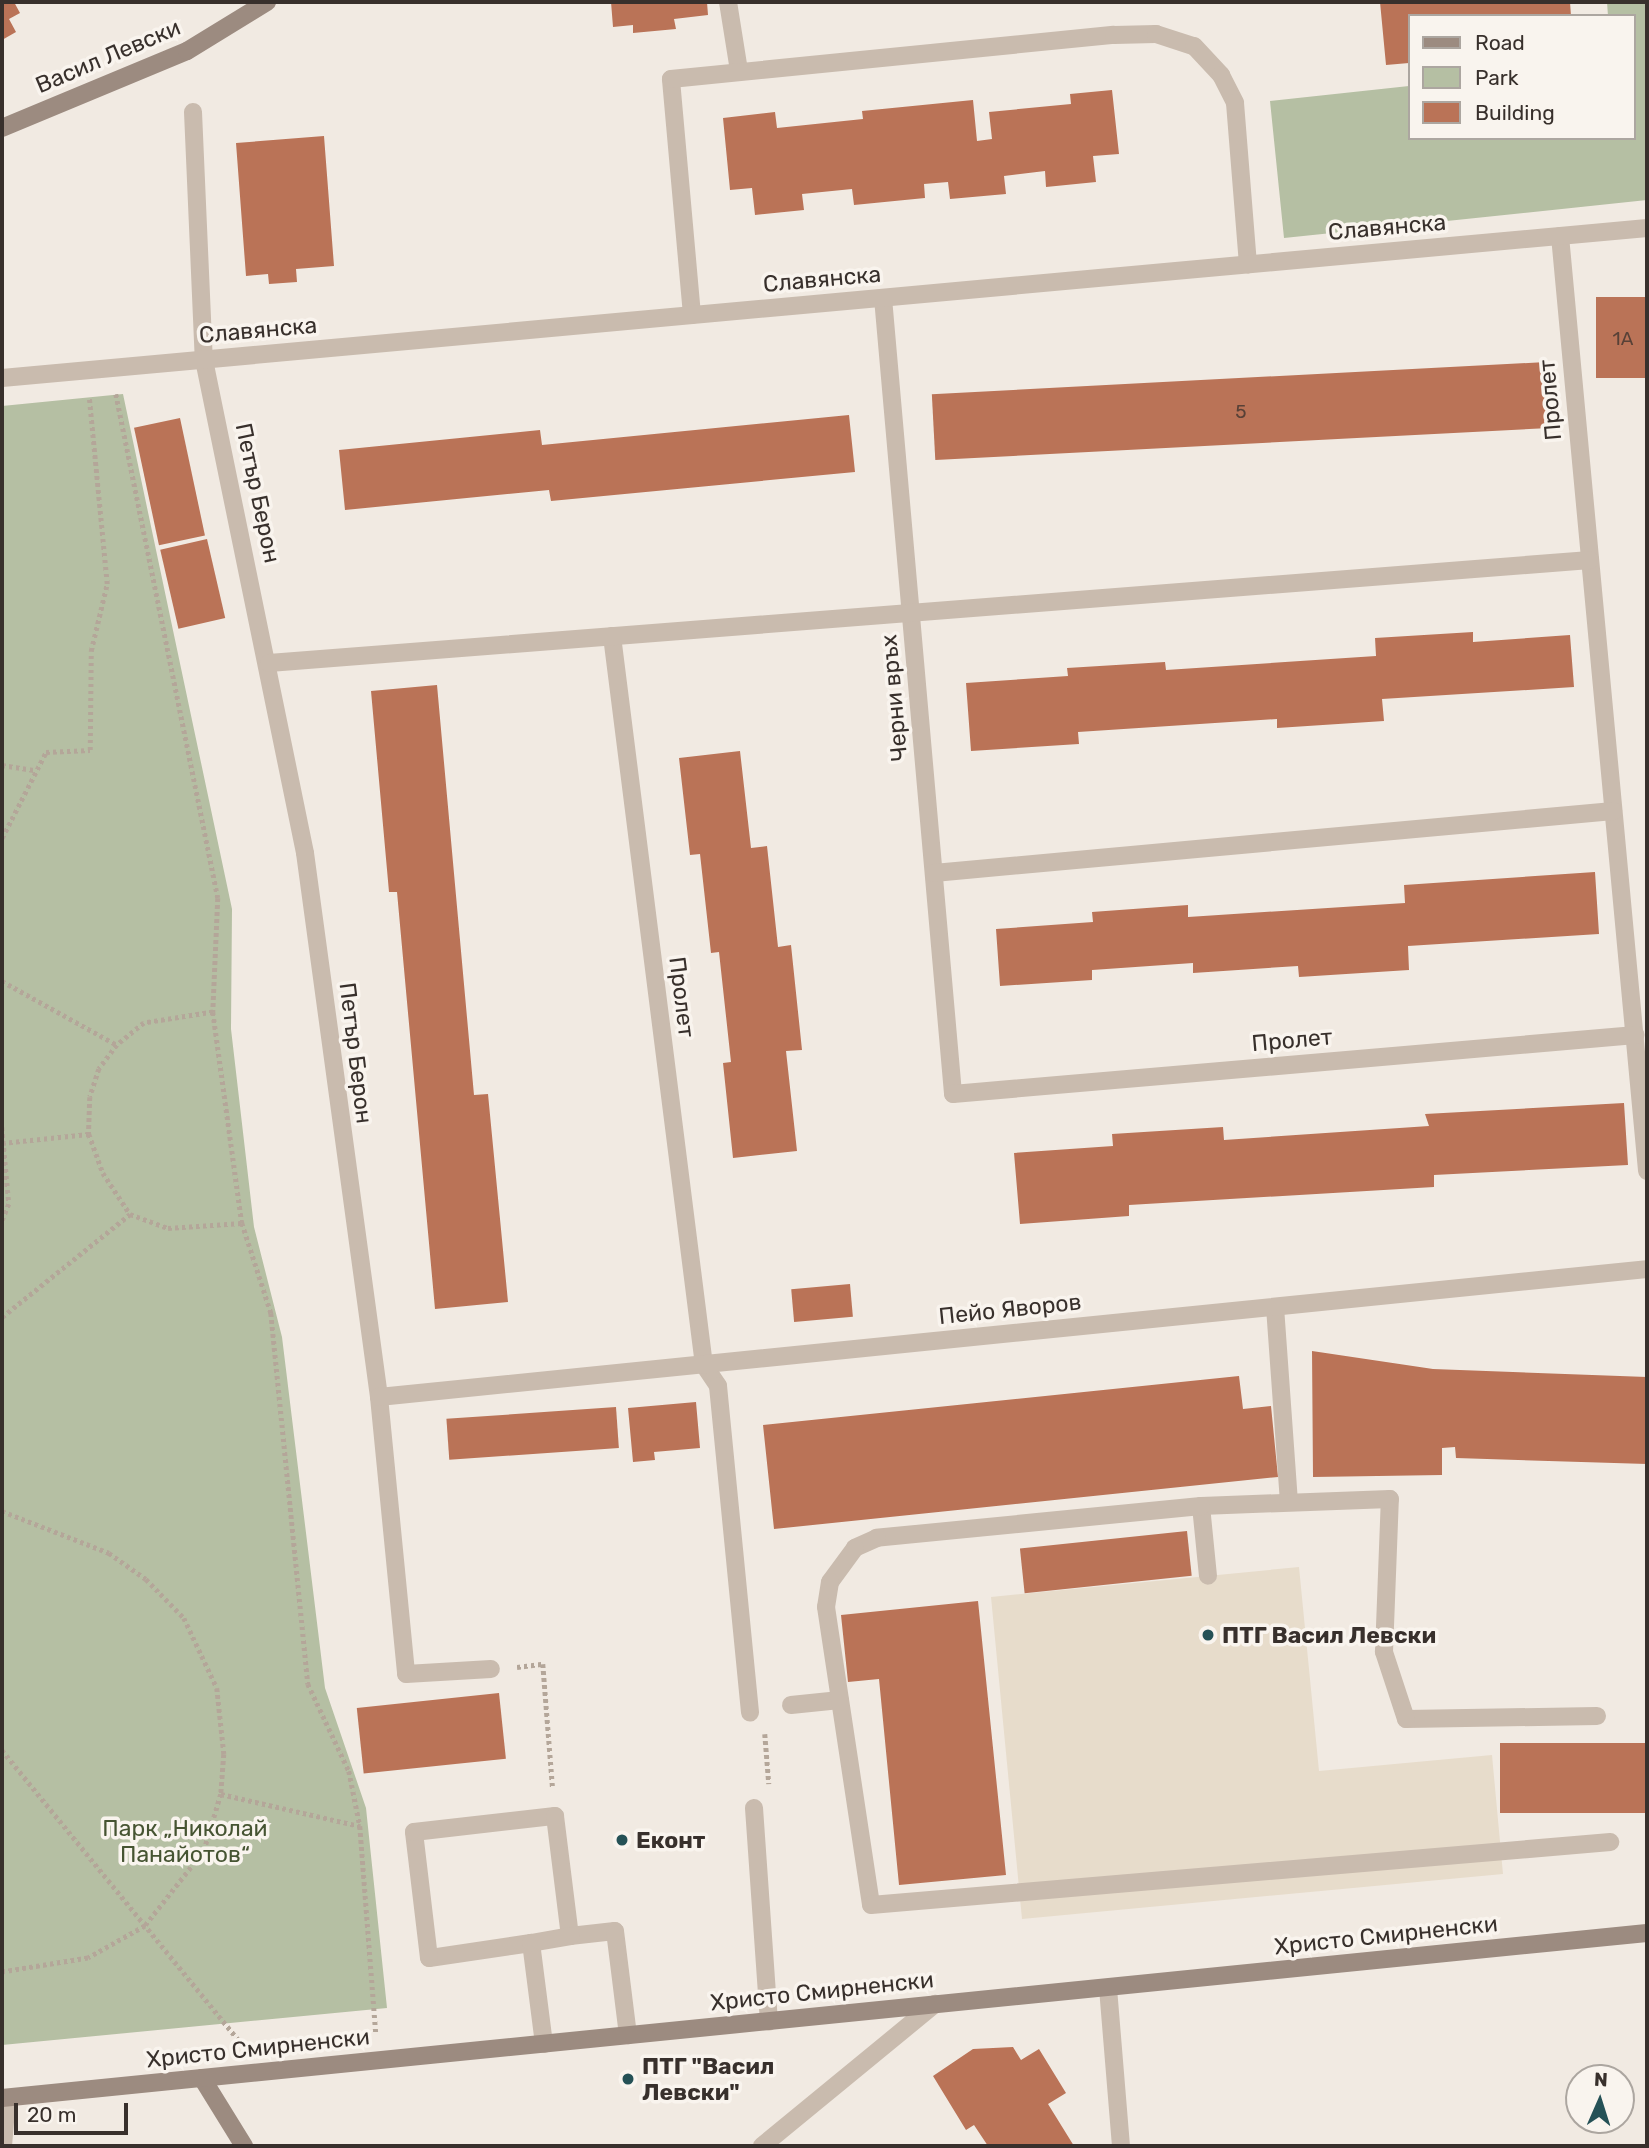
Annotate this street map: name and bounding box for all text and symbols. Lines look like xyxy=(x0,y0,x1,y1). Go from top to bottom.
street label: Васил Левски xyxy=(31,13,185,99)
legend xyxy=(1408,14,1635,140)
text: Road xyxy=(1475,30,1525,55)
text: Park xyxy=(1475,65,1519,90)
text: Building xyxy=(1475,100,1555,125)
street label: Славянска xyxy=(1327,208,1447,246)
street label: Славянска xyxy=(762,260,882,298)
street label: Славянска xyxy=(198,311,318,349)
house number: 1А xyxy=(1613,328,1633,350)
street label: Пролет xyxy=(1533,358,1567,442)
house number: 5 xyxy=(1235,401,1247,423)
street label: Петър Берон xyxy=(230,421,286,565)
street label: Черни връх xyxy=(875,633,913,763)
street label: Пролет xyxy=(663,955,701,1039)
street label: Петър Берон xyxy=(334,981,378,1125)
street label: Пролет xyxy=(1250,1023,1334,1057)
street label: Пейо Яворов xyxy=(937,1288,1083,1330)
place label: ПТГ Васил Левски xyxy=(1222,1621,1436,1649)
marker: ПТГ Васил Левски xyxy=(1200,1627,1216,1643)
park label: Парк „Николай Панайотов“ xyxy=(102,1814,268,1868)
place label: Еконт xyxy=(636,1826,705,1854)
marker: Еконт xyxy=(614,1832,630,1848)
street label: Христо Смирненски xyxy=(1273,1910,1499,1960)
street label: Христо Смирненски xyxy=(709,1966,935,2016)
street label: Христо Смирненски xyxy=(145,2023,371,2073)
place label: ПТГ "Васил Левски" xyxy=(642,2052,774,2106)
north arrow xyxy=(1565,2064,1635,2134)
text: N xyxy=(1594,2068,1608,2091)
marker: ПТГ "Васил Левски" xyxy=(620,2071,636,2087)
scale bar xyxy=(18,2088,131,2132)
text: 20 m xyxy=(27,2102,76,2127)

